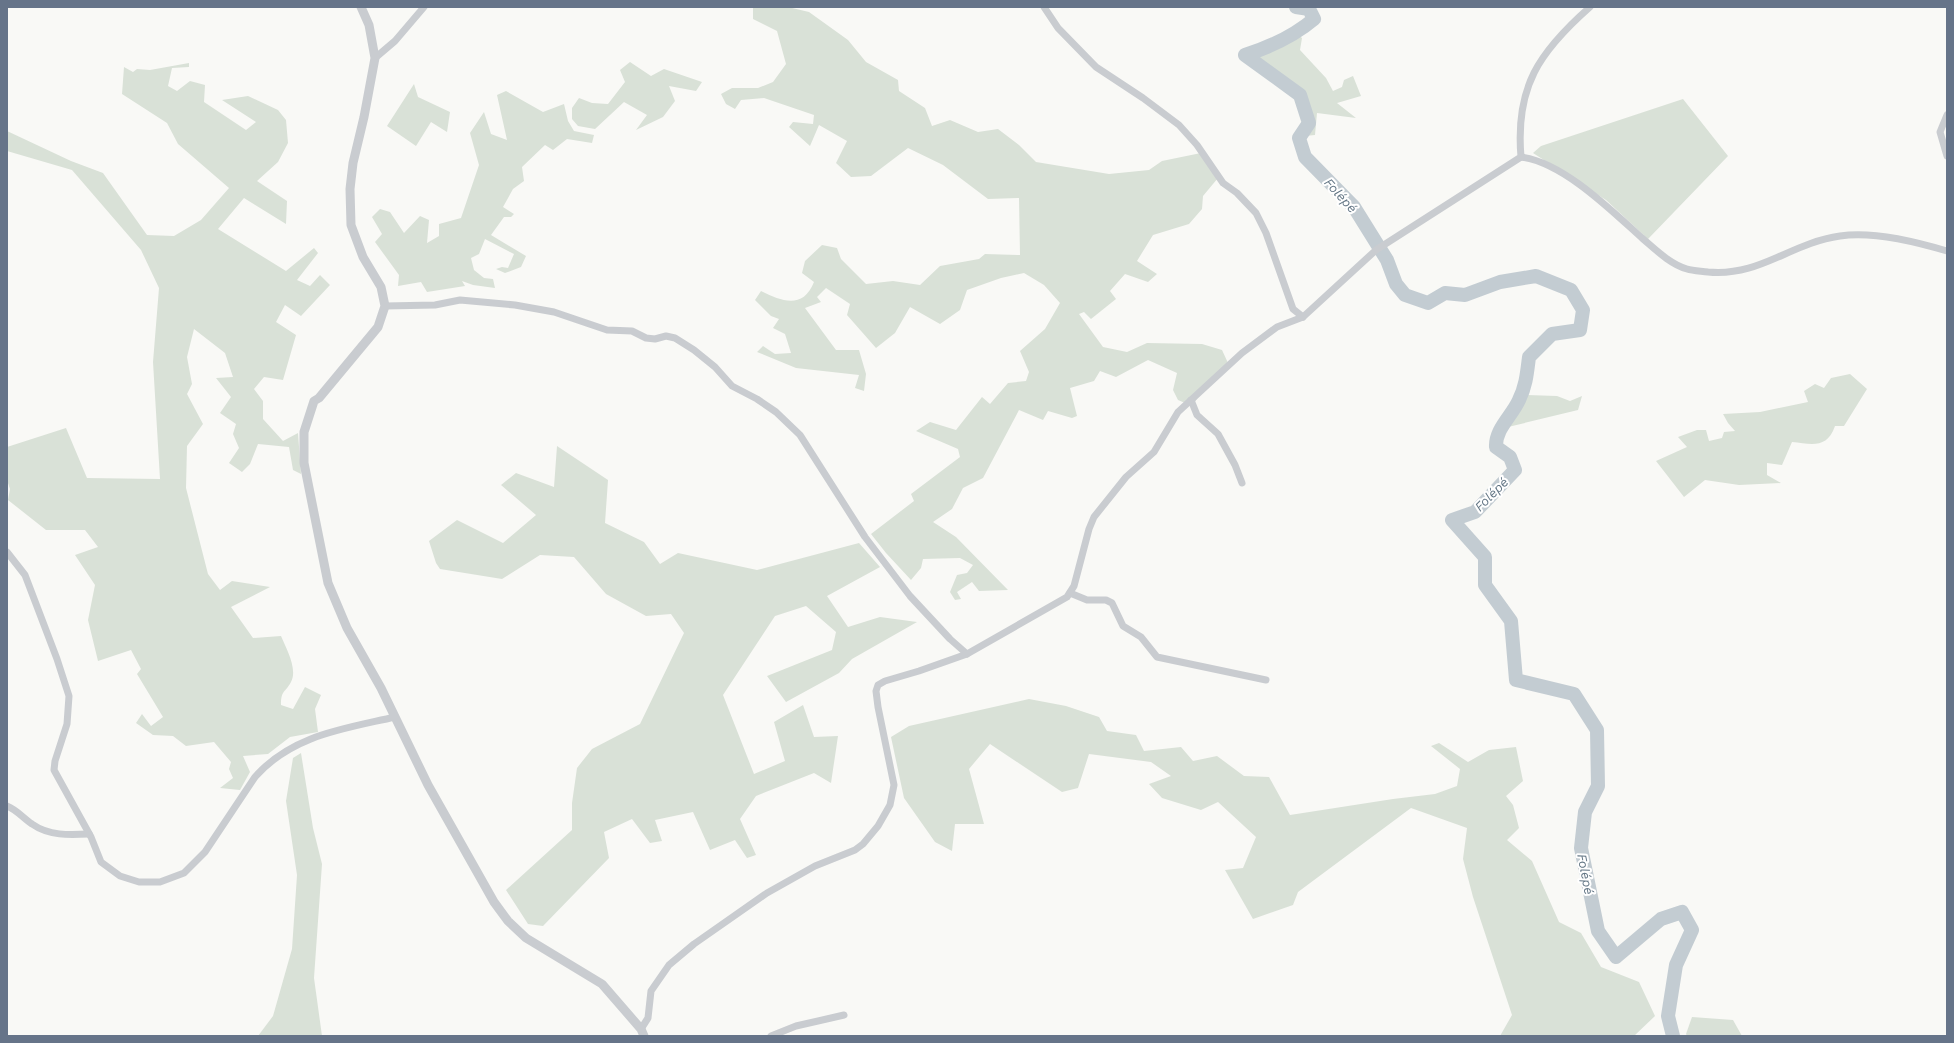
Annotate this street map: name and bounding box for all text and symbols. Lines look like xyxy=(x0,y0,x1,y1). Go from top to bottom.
water label: Folépé xyxy=(1321,175,1360,216)
water label: Folépé xyxy=(1471,474,1511,514)
water label: Folépé xyxy=(1574,852,1597,896)

